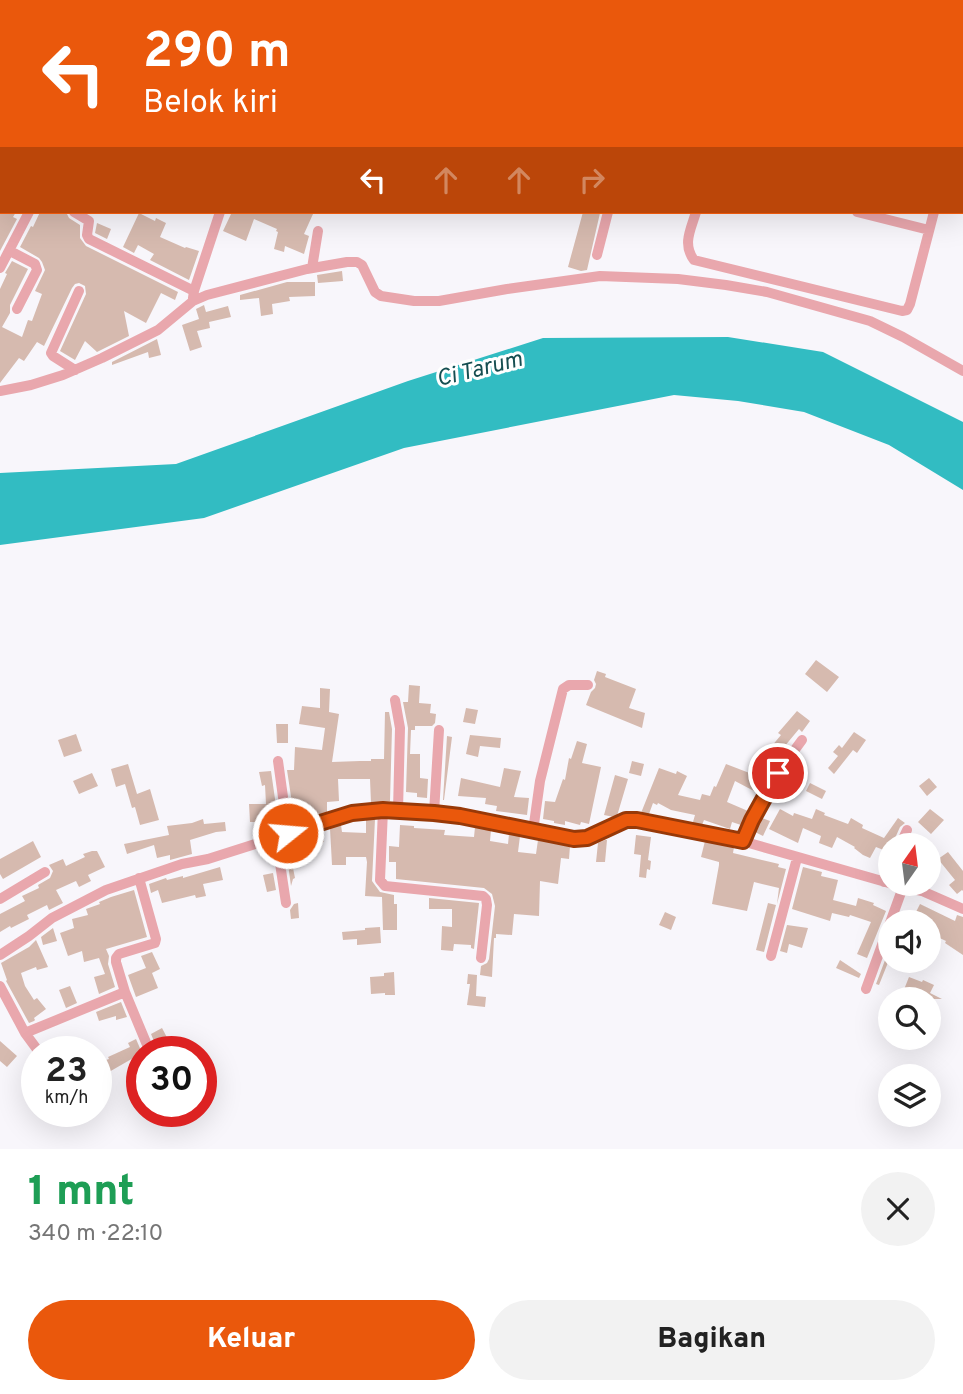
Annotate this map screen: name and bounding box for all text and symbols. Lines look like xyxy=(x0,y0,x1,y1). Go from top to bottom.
text: 290 m xyxy=(143,23,291,85)
icon: left xyxy=(28,28,119,119)
text: Belok kiri xyxy=(143,84,278,124)
icon: left xyxy=(354,161,392,199)
icon: ahead xyxy=(427,161,465,199)
icon: ahead xyxy=(500,161,538,199)
icon: right xyxy=(573,161,611,199)
water label: Ci Tarum xyxy=(434,346,526,395)
pin xyxy=(748,743,808,803)
icon: arrive xyxy=(759,754,797,792)
position arrow xyxy=(251,796,325,870)
north arrow xyxy=(878,833,942,896)
map controls xyxy=(878,833,941,1127)
button: sound xyxy=(878,910,941,973)
button: search xyxy=(878,987,941,1050)
speed limit sign: 30 xyxy=(126,1036,217,1127)
text: 23 xyxy=(45,1050,88,1094)
button: layers xyxy=(878,1064,941,1127)
text: km/h xyxy=(45,1087,88,1110)
text: 1 mnt xyxy=(28,1167,135,1220)
button: close xyxy=(861,1172,935,1246)
text: 340 m · 22:10 xyxy=(28,1220,163,1249)
button: Keluar xyxy=(28,1300,475,1380)
button: Bagikan xyxy=(489,1300,935,1380)

